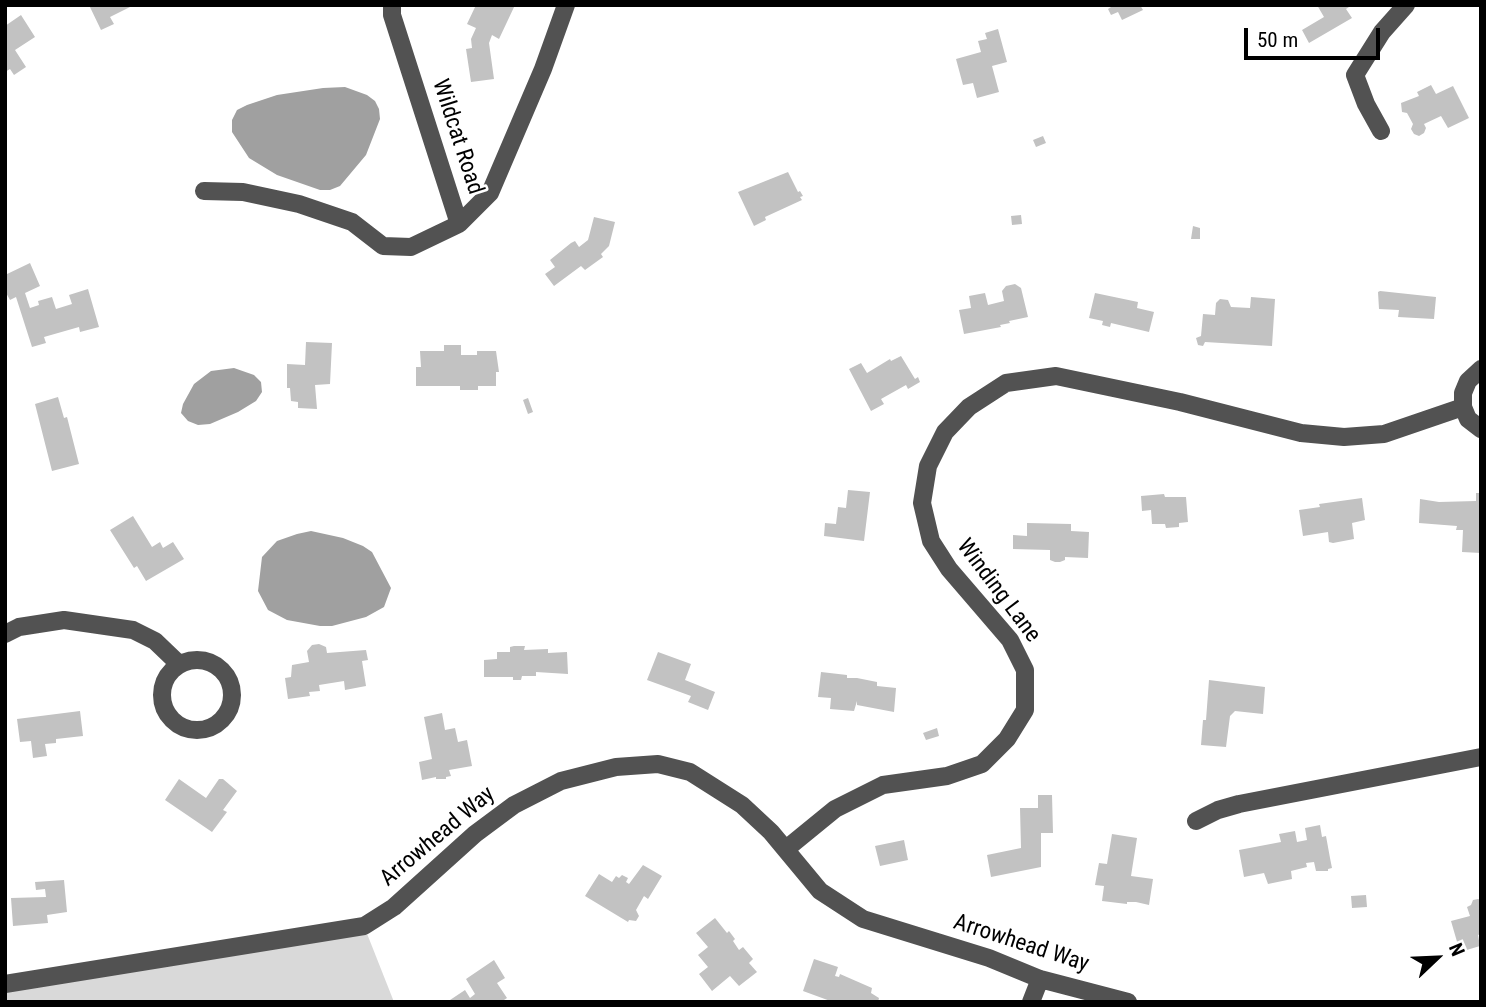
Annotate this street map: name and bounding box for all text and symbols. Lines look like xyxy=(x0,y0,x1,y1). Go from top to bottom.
scale bar xyxy=(1248,14,1384,58)
text: 50 m xyxy=(1257,28,1298,52)
street label: Wildcat Road xyxy=(425,76,489,198)
street label: Winding Lane xyxy=(950,534,1046,648)
street label: Arrowhead Way xyxy=(375,781,501,893)
street label: Arrowhead Way xyxy=(950,909,1092,979)
north arrow xyxy=(1402,923,1472,993)
text: N xyxy=(1444,940,1470,959)

